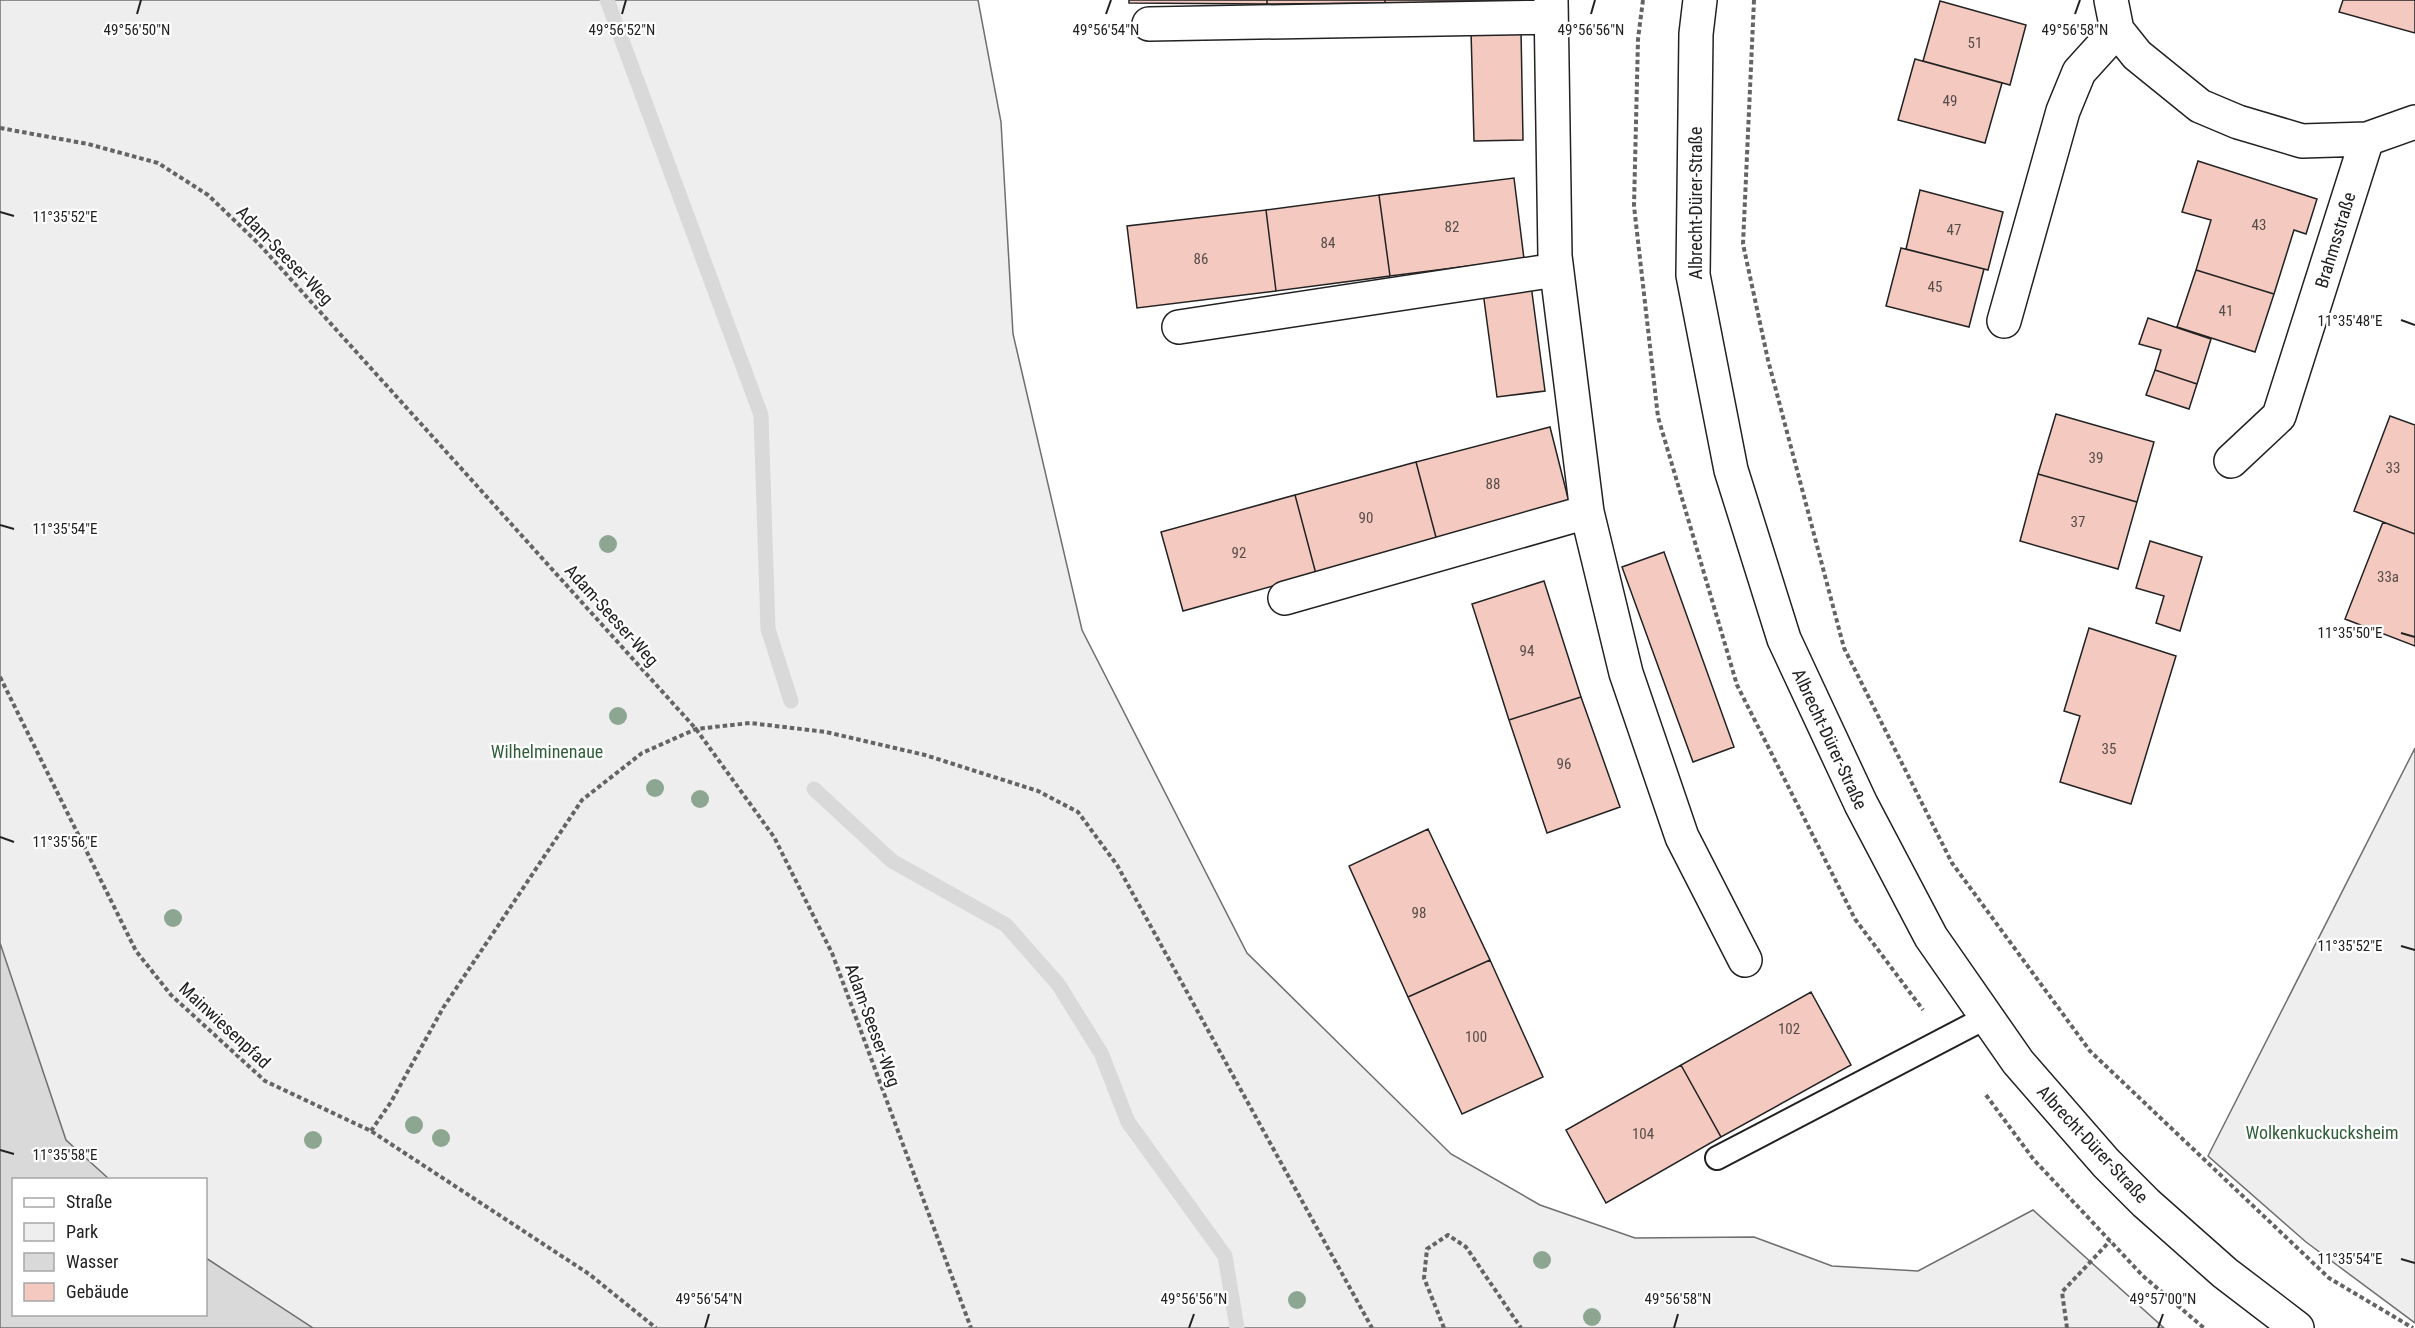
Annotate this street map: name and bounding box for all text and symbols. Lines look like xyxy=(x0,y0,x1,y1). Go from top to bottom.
text: 49°56'50"N xyxy=(104,21,170,39)
text: 49°56'52"N xyxy=(589,21,655,39)
text: 49°56'54"N xyxy=(1073,21,1139,39)
text: 49°56'56"N xyxy=(1558,21,1624,39)
text: 49°56'58"N xyxy=(2042,21,2108,39)
house number: 51 xyxy=(1968,34,1982,52)
house number: 49 xyxy=(1943,92,1957,110)
street label: Albrecht-Dürer-Straße xyxy=(1685,127,1706,279)
street label: Brahmsstraße xyxy=(2310,190,2360,290)
street label: Adam-Seeser-Weg xyxy=(232,201,338,309)
text: 11°35'52"E xyxy=(33,208,97,226)
house number: 43 xyxy=(2252,216,2266,234)
house number: 82 xyxy=(1445,218,1459,236)
house number: 47 xyxy=(1947,221,1961,239)
house number: 84 xyxy=(1321,234,1335,252)
house number: 86 xyxy=(1194,250,1208,268)
house number: 45 xyxy=(1928,278,1942,296)
house number: 41 xyxy=(2219,302,2233,320)
text: 11°35'48"E xyxy=(2318,312,2382,330)
house number: 39 xyxy=(2089,449,2103,467)
house number: 33 xyxy=(2386,459,2400,477)
house number: 88 xyxy=(1486,475,1500,493)
house number: 90 xyxy=(1359,509,1373,527)
house number: 37 xyxy=(2071,513,2085,531)
text: 11°35'54"E xyxy=(33,520,97,538)
house number: 92 xyxy=(1232,544,1246,562)
street label: Adam-Seeser-Weg xyxy=(561,560,663,670)
house number: 33a xyxy=(2377,568,2399,586)
text: 11°35'50"E xyxy=(2318,624,2382,642)
house number: 94 xyxy=(1520,642,1534,660)
street label: Albrecht-Dürer-Straße xyxy=(1788,665,1872,813)
house number: 35 xyxy=(2102,740,2116,758)
park label: Wilhelminenaue xyxy=(491,741,603,762)
house number: 96 xyxy=(1557,755,1571,773)
text: 11°35'56"E xyxy=(33,833,97,851)
house number: 98 xyxy=(1412,904,1426,922)
text: 11°35'52"E xyxy=(2318,937,2382,955)
street label: Adam-Seeser-Weg xyxy=(841,961,905,1089)
street label: Mainwiesenpfad xyxy=(175,977,275,1073)
house number: 102 xyxy=(1778,1020,1800,1038)
house number: 100 xyxy=(1465,1028,1487,1046)
street label: Albrecht-Dürer-Straße xyxy=(2033,1081,2153,1207)
park label: Wolkenkuckucksheim xyxy=(2245,1122,2399,1143)
house number: 104 xyxy=(1632,1125,1654,1143)
text: 11°35'58"E xyxy=(33,1146,97,1164)
legend xyxy=(12,1178,207,1316)
text: Straße xyxy=(66,1191,112,1212)
text: Park xyxy=(66,1221,98,1242)
text: 11°35'54"E xyxy=(2318,1250,2382,1268)
text: Wasser xyxy=(66,1251,119,1272)
text: Gebäude xyxy=(66,1281,129,1302)
text: 49°56'54"N xyxy=(676,1290,742,1308)
text: 49°56'56"N xyxy=(1161,1290,1227,1308)
text: 49°56'58"N xyxy=(1645,1290,1711,1308)
text: 49°57'00"N xyxy=(2130,1290,2196,1308)

